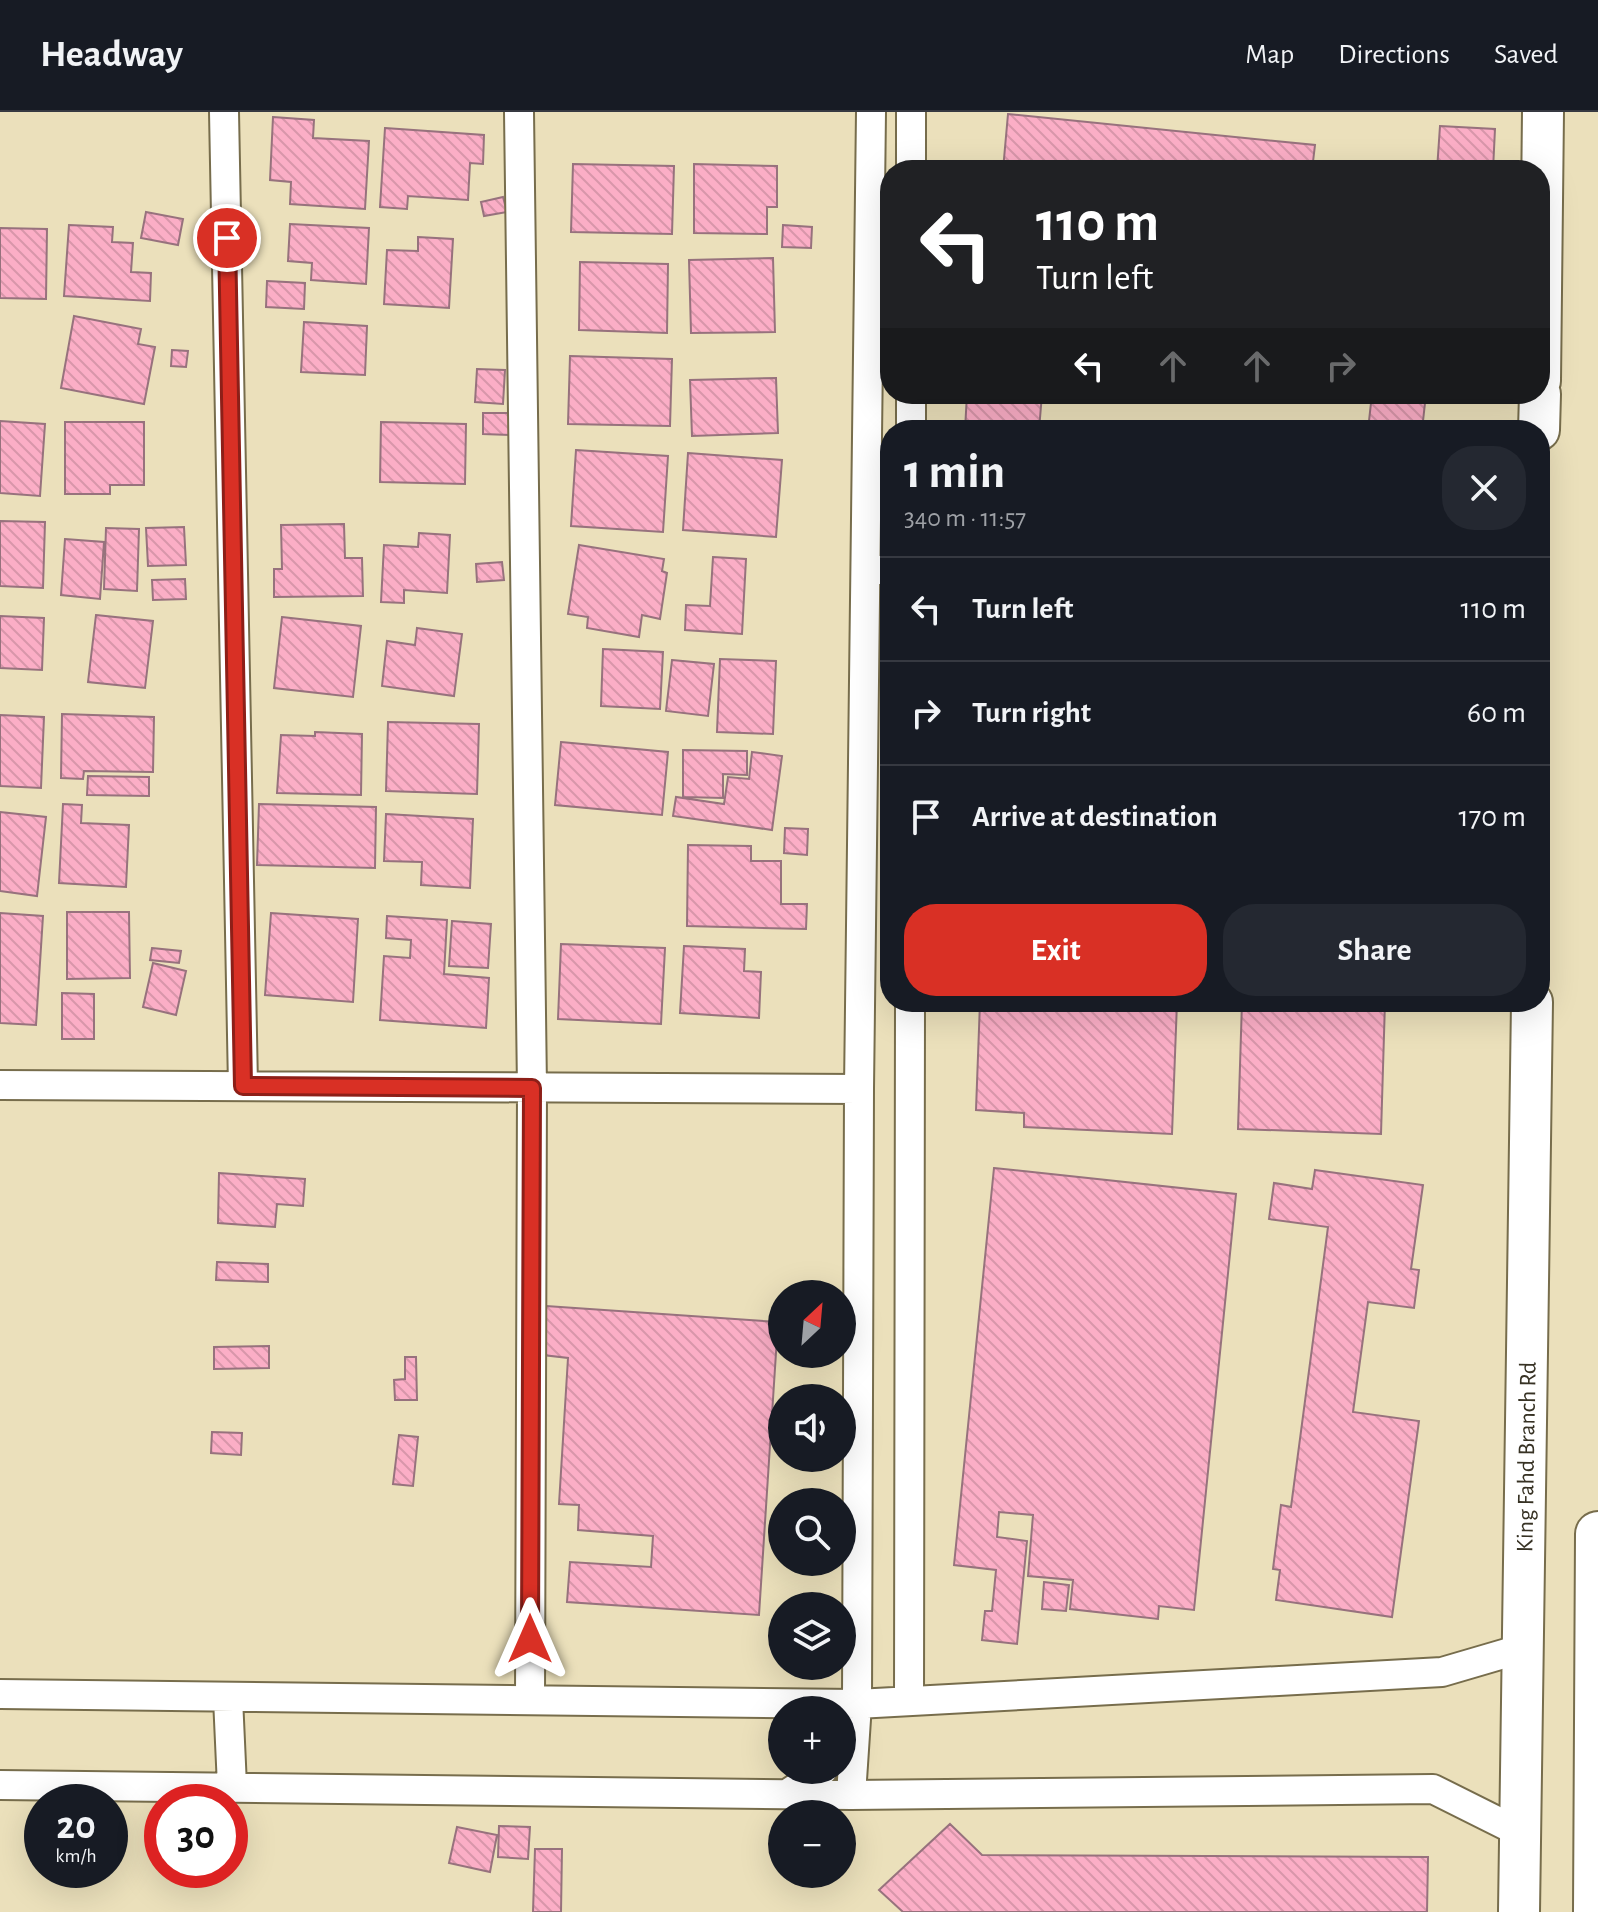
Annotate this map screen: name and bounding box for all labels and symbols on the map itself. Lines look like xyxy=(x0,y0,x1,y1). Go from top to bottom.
pin xyxy=(193,204,261,272)
north arrow xyxy=(768,1280,856,1368)
street label: King Fahd Branch Rd xyxy=(1513,1362,1541,1552)
position arrow xyxy=(488,1597,572,1681)
speed limit sign: 30 xyxy=(144,1784,248,1888)

